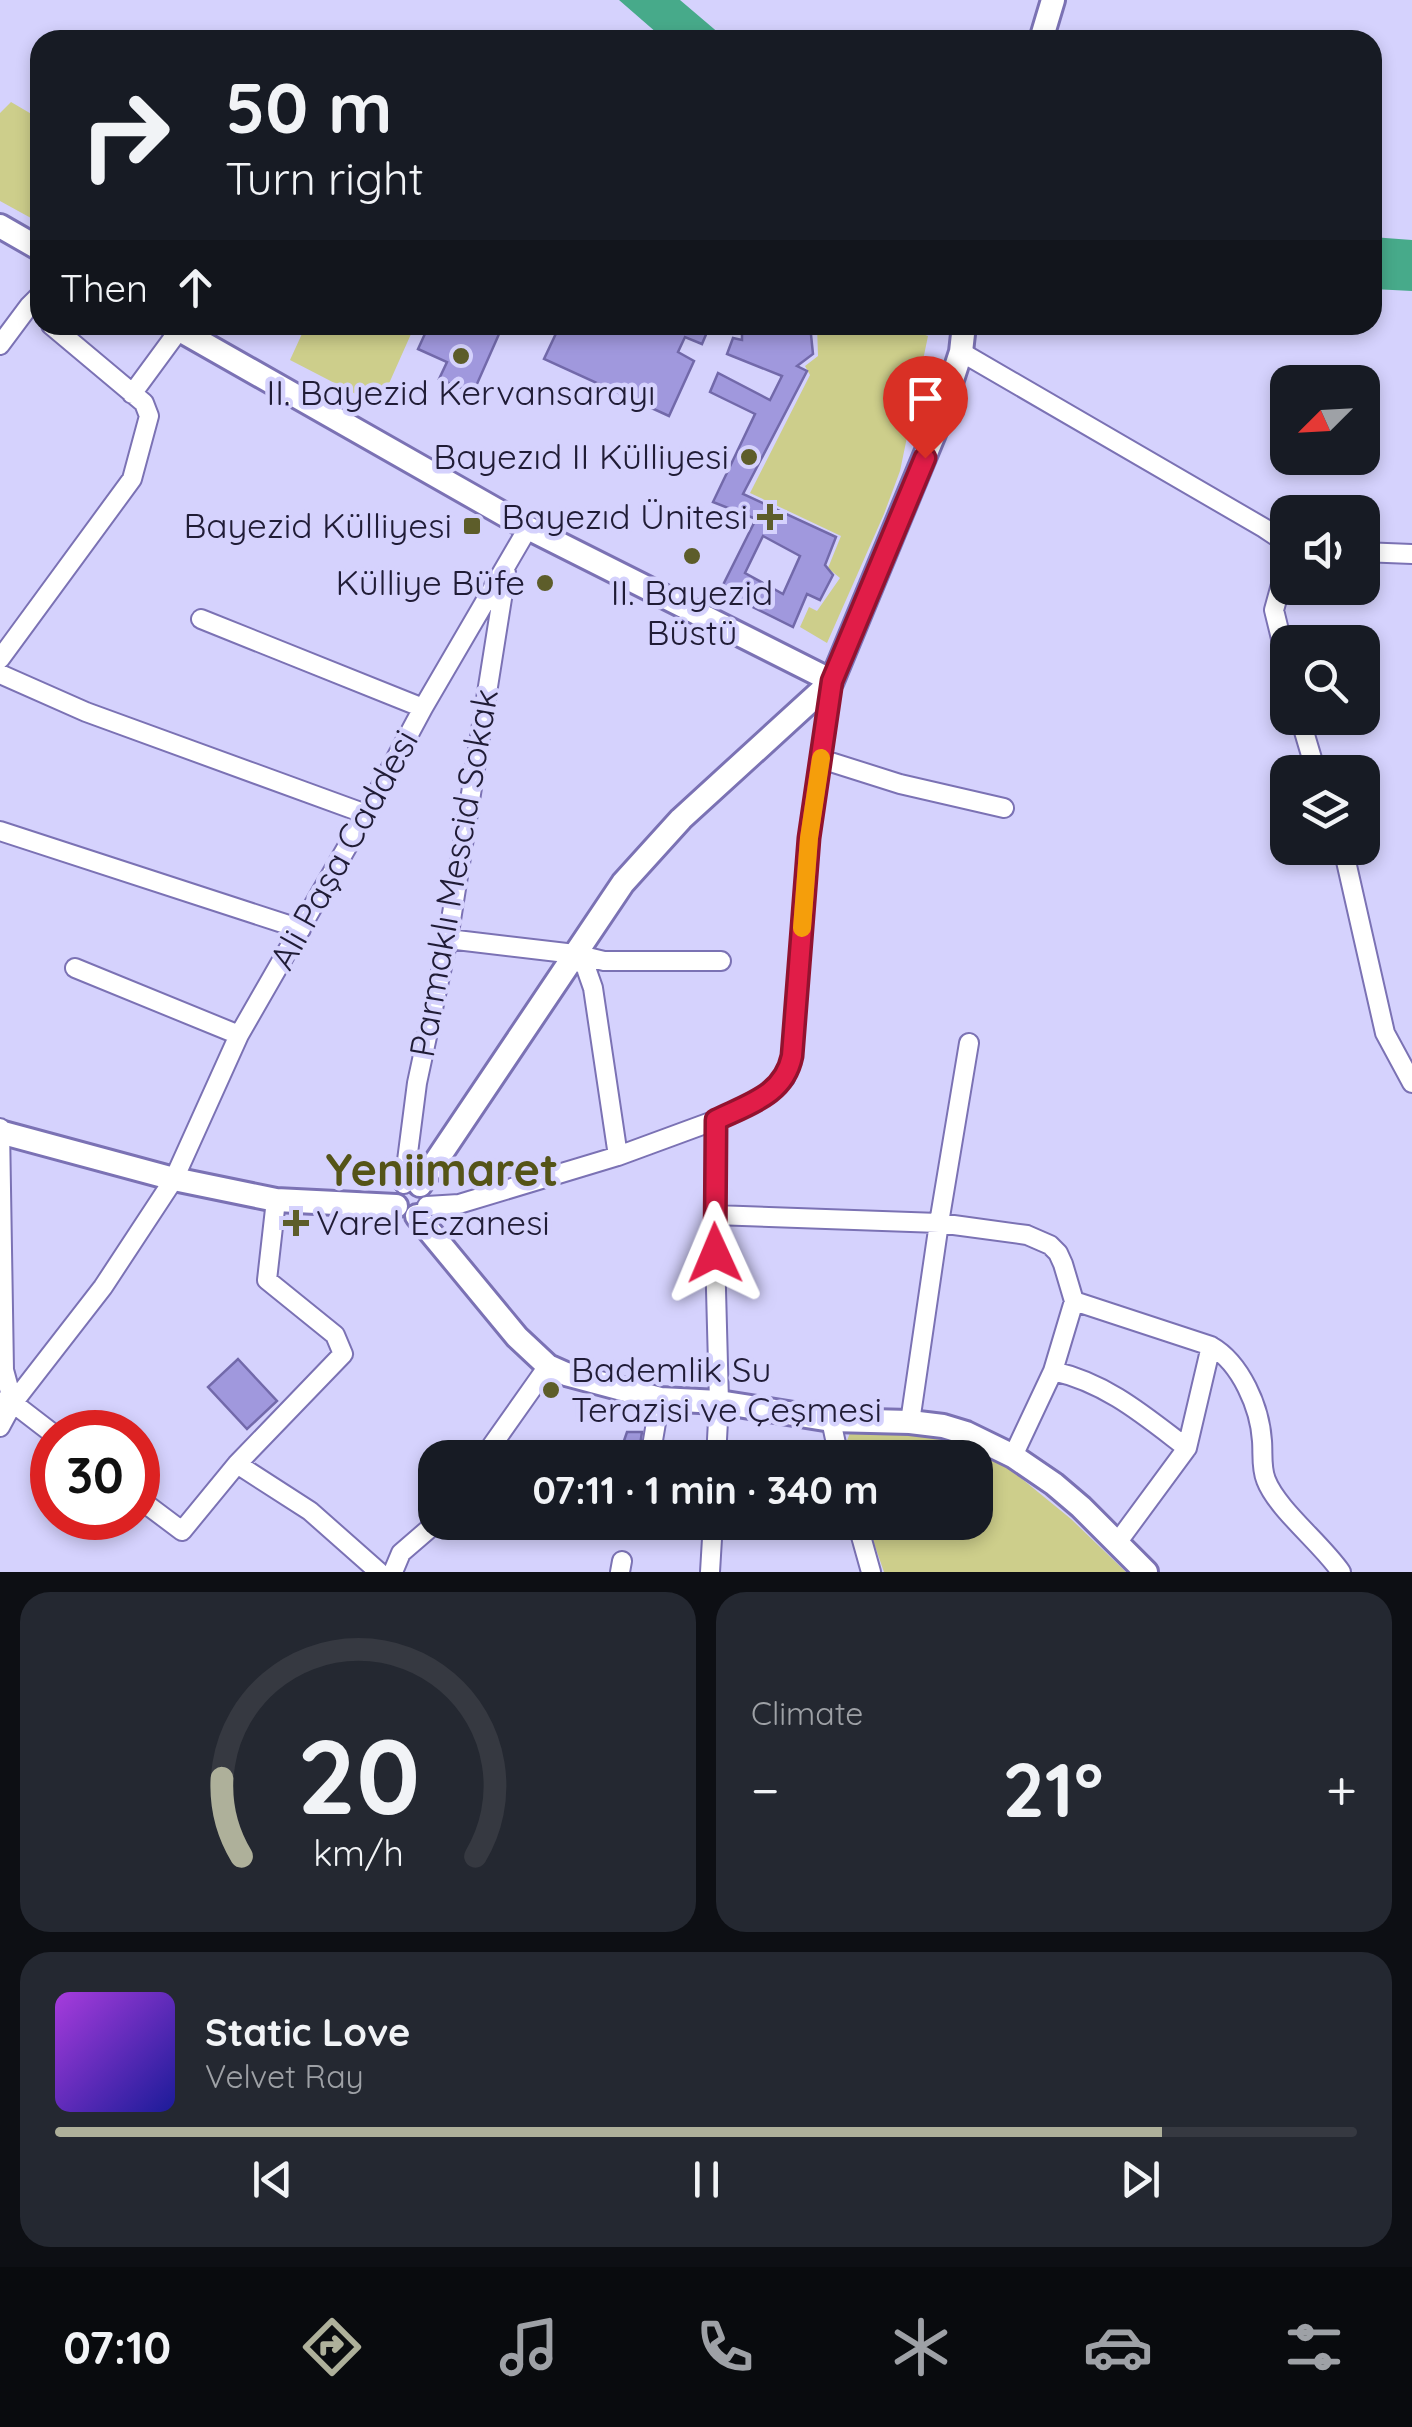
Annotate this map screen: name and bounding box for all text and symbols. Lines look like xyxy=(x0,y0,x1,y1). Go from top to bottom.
text: 50 m xyxy=(225,63,392,151)
icon: right xyxy=(60,70,190,200)
text: Turn right xyxy=(225,150,424,206)
icon: ahead xyxy=(168,260,223,315)
text: Then xyxy=(60,264,148,312)
marker: II. Bayezid Kervansarayı xyxy=(450,345,472,367)
pin xyxy=(883,356,968,459)
north arrow xyxy=(1270,365,1380,475)
map controls xyxy=(1270,365,1380,865)
place label: II. Bayezid Kervansarayı xyxy=(266,370,656,414)
icon: arrive xyxy=(898,371,953,426)
place label: Bayezıd II Külliyesi xyxy=(433,434,729,478)
marker: Bayezıd II Külliyesi xyxy=(738,446,760,468)
place label: Bayezıd Ünitesi xyxy=(501,494,748,538)
button: sound xyxy=(1270,495,1380,605)
place label: Bayezid Külliyesi xyxy=(183,503,452,547)
marker: Bayezıd Ünitesi xyxy=(757,504,783,530)
marker: Bayezid Külliyesi xyxy=(461,515,483,537)
marker: II. Bayezid Büstü xyxy=(681,545,703,567)
place label: Külliye Büfe xyxy=(335,560,525,604)
place label: II. Bayezid Büstü xyxy=(611,570,773,654)
marker: Külliye Büfe xyxy=(534,572,556,594)
button: search xyxy=(1270,625,1380,735)
street label: Parmaklı Mescid Sokak xyxy=(399,685,507,1060)
street label: Ali Paşa Caddesi xyxy=(259,722,427,977)
button: layers xyxy=(1270,755,1380,865)
district label: Yeniimaret xyxy=(326,1141,558,1197)
place label: Varel Eczanesi xyxy=(316,1200,550,1244)
position arrow xyxy=(663,1201,767,1305)
marker: Varel Eczanesi xyxy=(285,1212,307,1234)
place label: Bademlik Su Terazisi ve Çeşmesi xyxy=(571,1347,882,1431)
marker: Bademlik Su Terazisi ve Çeşmesi xyxy=(540,1379,562,1401)
speed limit sign: 30 xyxy=(30,1410,160,1540)
text: 07:11 · 1 min · 340 m xyxy=(533,1466,878,1514)
text: Climate xyxy=(751,1693,863,1733)
text: 20 xyxy=(296,1710,420,1840)
text: 21° xyxy=(1002,1742,1103,1836)
text: − xyxy=(751,1755,780,1824)
text: + xyxy=(1326,1755,1357,1824)
text: km/h xyxy=(313,1830,403,1875)
text: Static Love xyxy=(205,2008,410,2056)
text: Velvet Ray xyxy=(205,2056,364,2096)
icon: previous xyxy=(245,2152,300,2207)
icon: pause xyxy=(679,2152,734,2207)
icon: next xyxy=(1113,2152,1168,2207)
icon: directions xyxy=(297,2312,367,2382)
icon: music xyxy=(494,2312,564,2382)
icon: phone xyxy=(690,2312,760,2382)
icon: climate xyxy=(886,2312,956,2382)
icon: car xyxy=(1083,2312,1153,2382)
icon: filters xyxy=(1279,2312,1349,2382)
text: 07:10 xyxy=(63,2319,171,2375)

